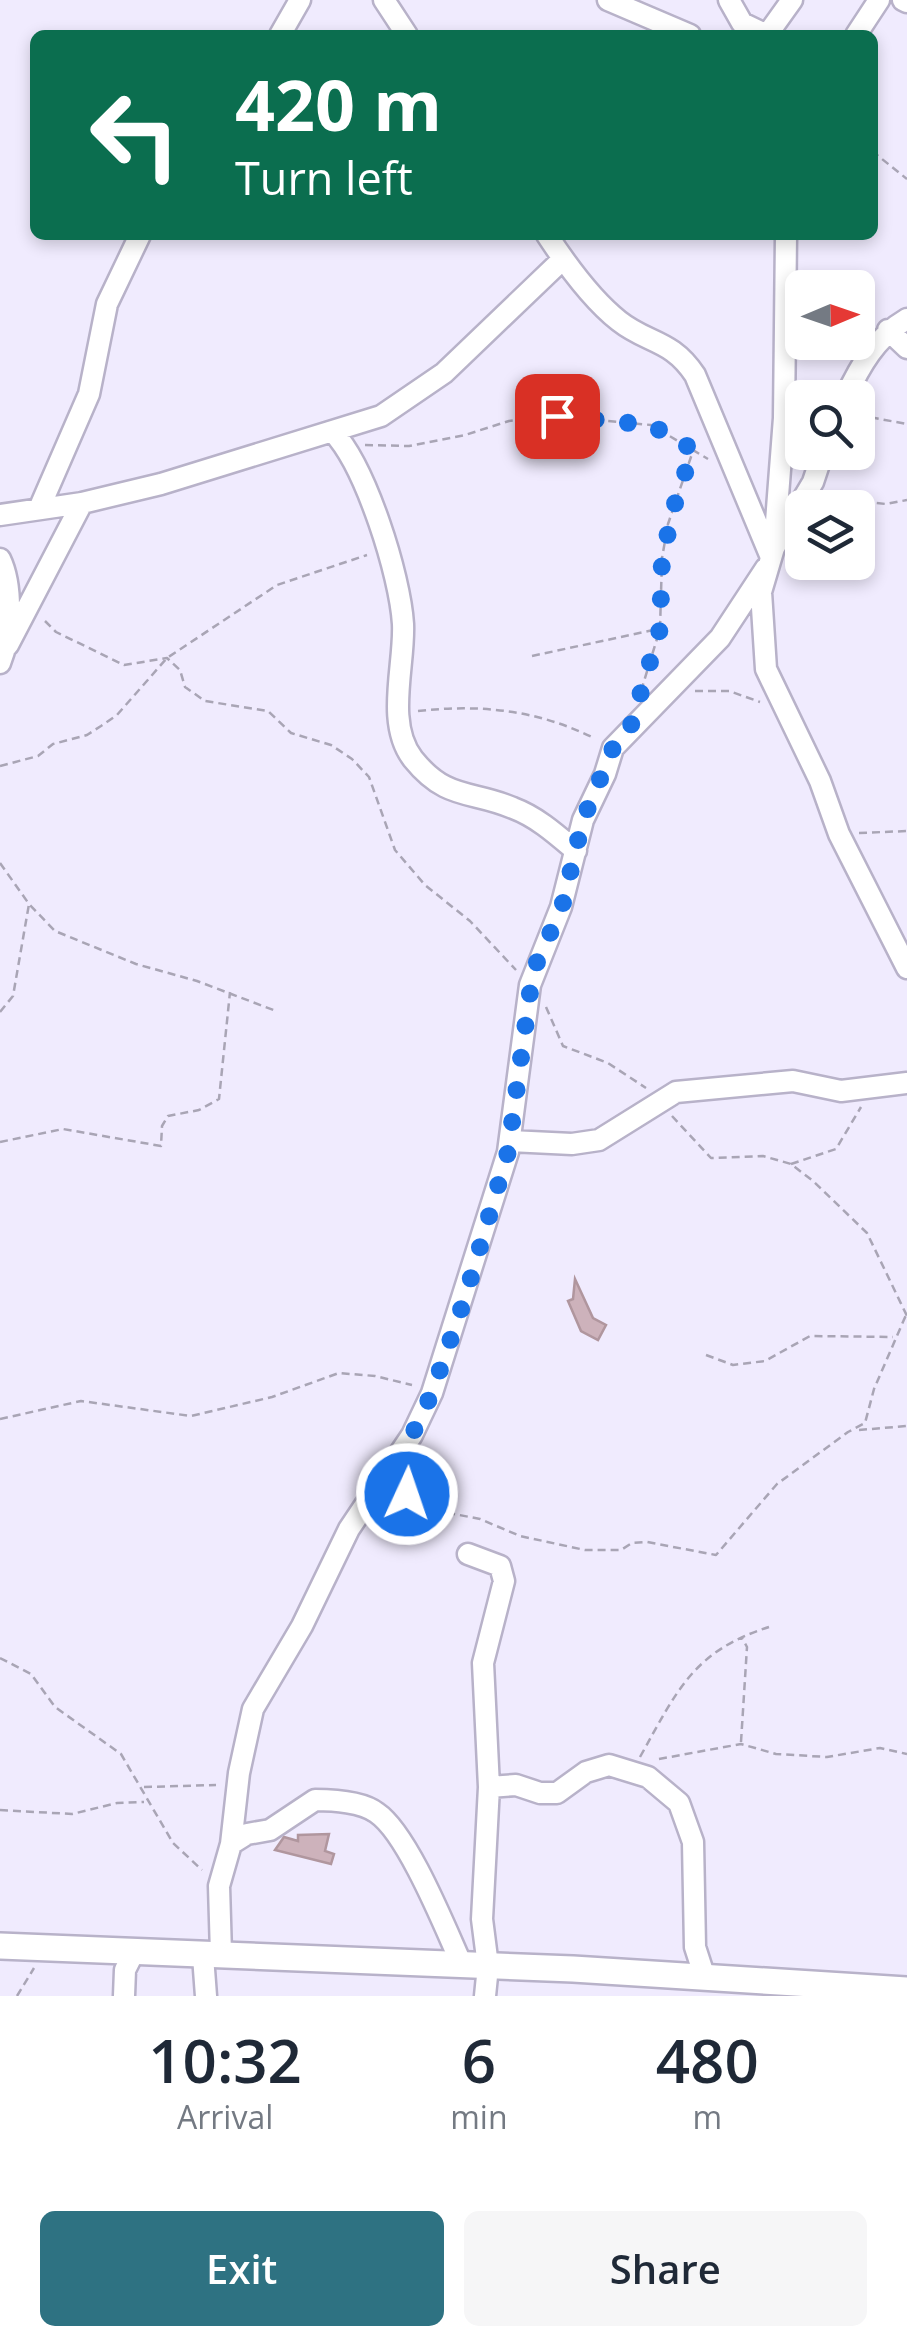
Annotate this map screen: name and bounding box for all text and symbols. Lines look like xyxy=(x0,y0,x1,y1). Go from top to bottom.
text: 420 m xyxy=(235,56,442,152)
icon: left xyxy=(70,70,200,200)
text: Turn left xyxy=(235,147,413,208)
north arrow xyxy=(785,270,875,360)
map controls xyxy=(785,270,875,580)
pin xyxy=(515,374,600,459)
button: search xyxy=(785,380,875,470)
icon: arrive xyxy=(530,389,585,444)
button: layers xyxy=(785,490,875,580)
position arrow xyxy=(355,1442,459,1546)
text: 10:32 xyxy=(148,2019,302,2101)
text: 6 xyxy=(462,2019,496,2101)
text: 480 xyxy=(656,2019,759,2101)
text: Arrival xyxy=(177,2095,273,2138)
text: min xyxy=(450,2095,508,2138)
text: m xyxy=(692,2095,722,2138)
button: Exit xyxy=(40,2211,444,2326)
button: Share xyxy=(464,2211,867,2326)

